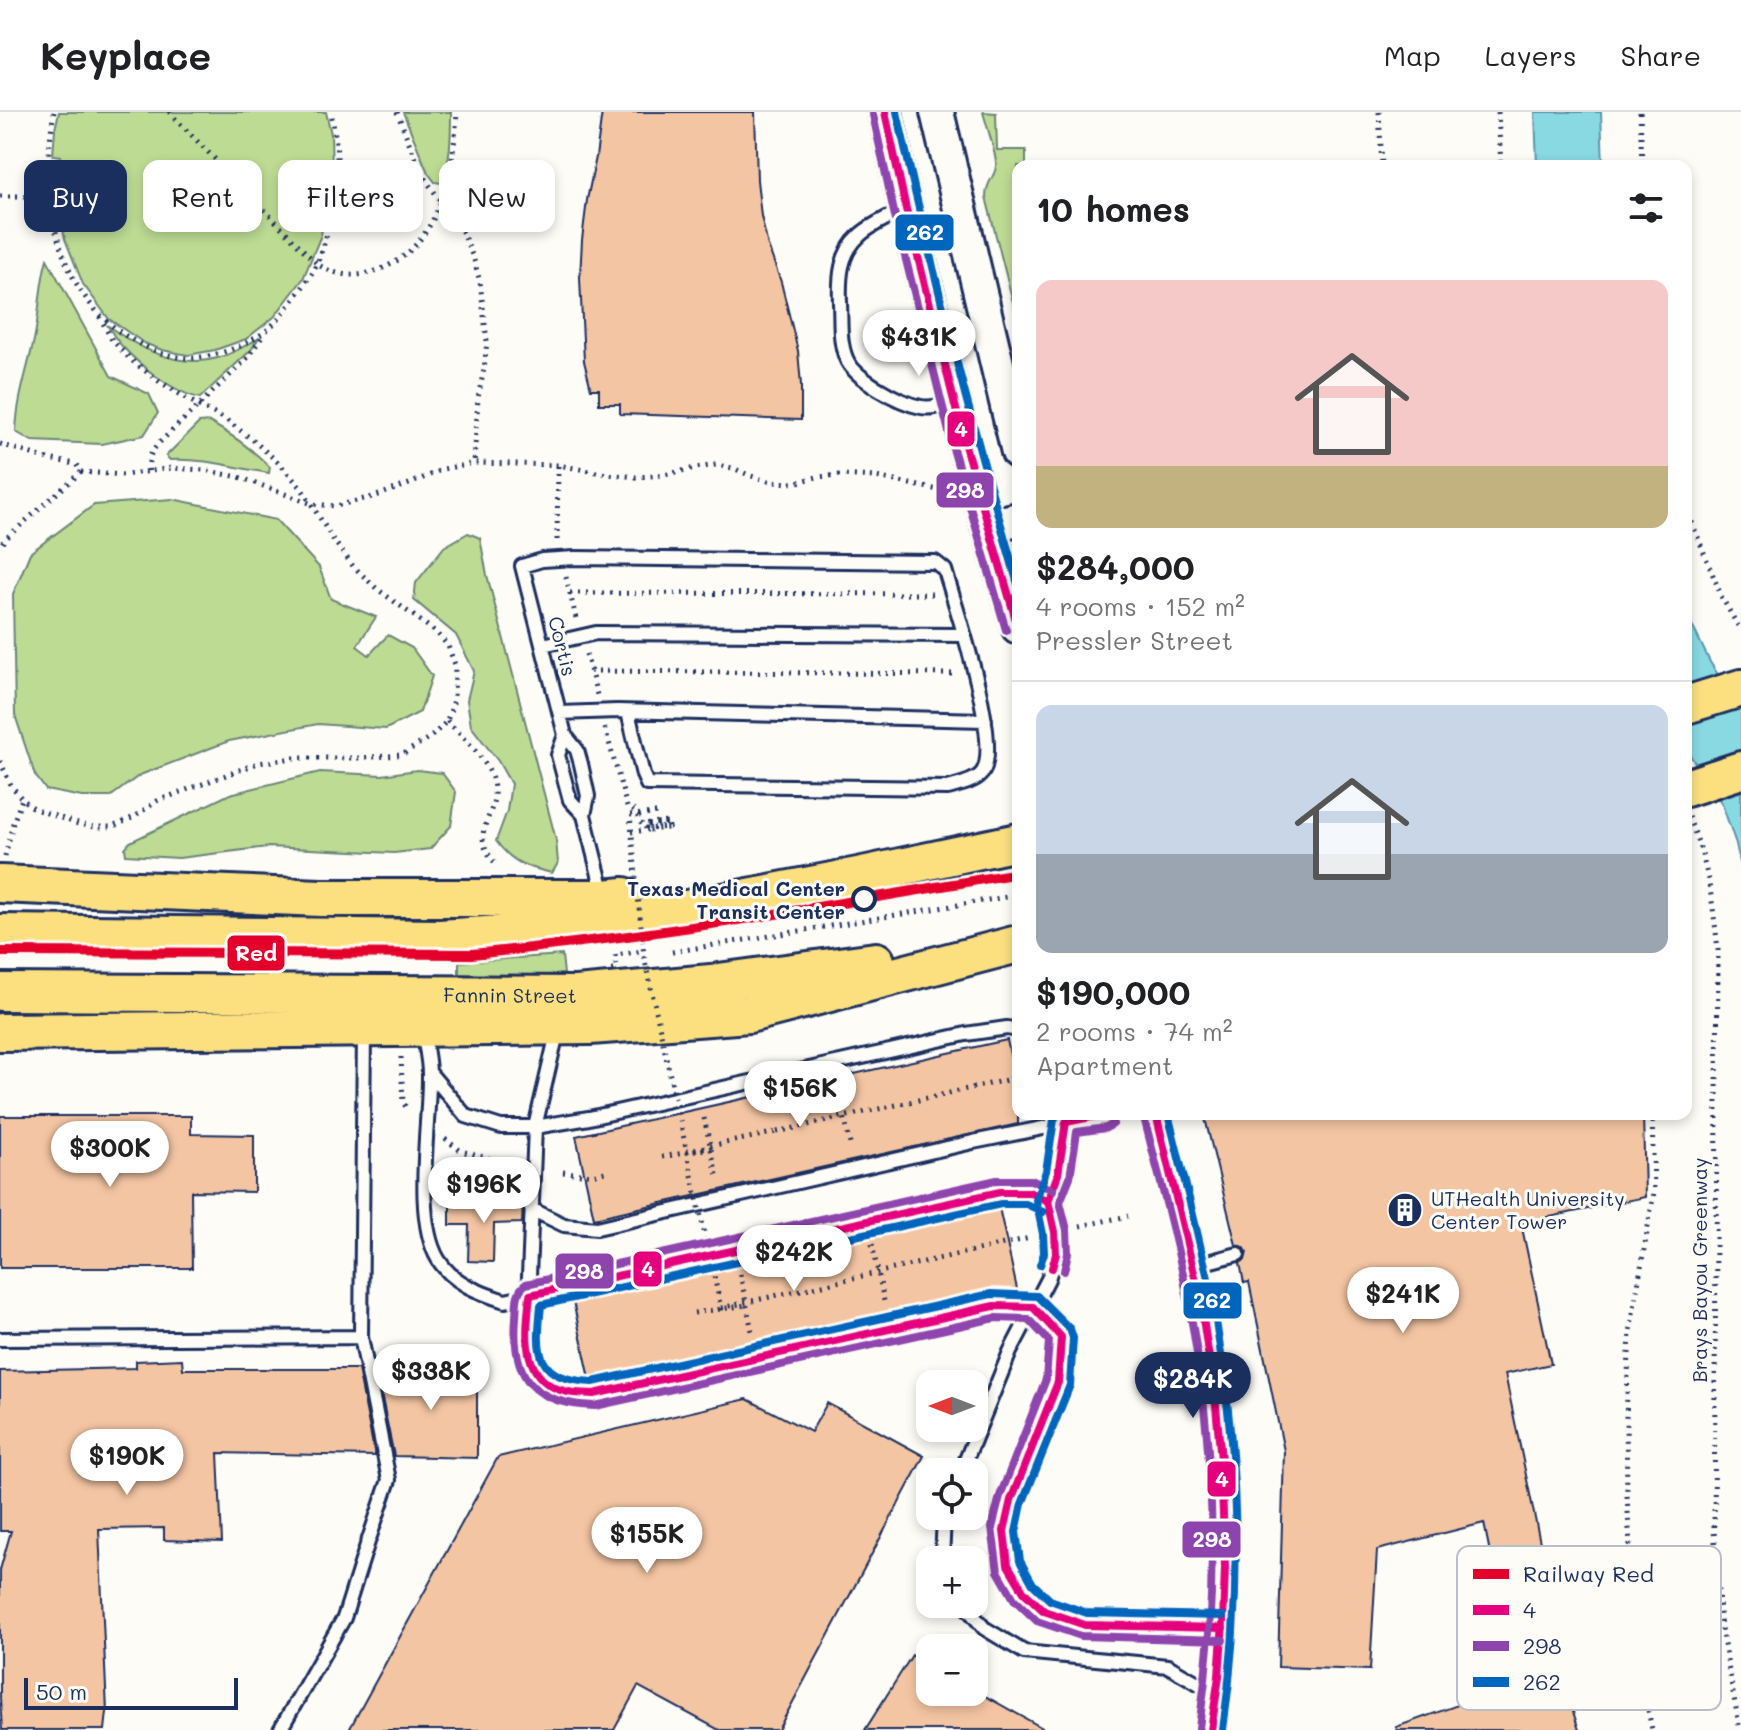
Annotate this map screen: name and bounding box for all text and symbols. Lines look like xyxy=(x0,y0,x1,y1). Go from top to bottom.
text: Keyplace xyxy=(40,30,211,80)
text: Map xyxy=(1384,37,1441,73)
text: Layers xyxy=(1485,37,1577,73)
text: Share xyxy=(1621,37,1701,73)
chip: Buy xyxy=(24,160,127,232)
chip: Rent xyxy=(143,160,262,232)
chip: Filters xyxy=(278,160,423,232)
chip: New xyxy=(439,160,555,232)
text: 10 homes xyxy=(1036,186,1190,231)
icon: filters xyxy=(1624,186,1668,230)
line badge: 262 xyxy=(894,213,955,252)
text: 262 xyxy=(906,217,944,246)
pin: $431K xyxy=(863,310,975,378)
text: $431K xyxy=(881,319,957,353)
icon: home xyxy=(1280,332,1424,476)
line badge: 4 xyxy=(946,410,976,448)
text: 4 xyxy=(954,414,968,443)
line badge: 298 xyxy=(935,471,995,509)
text: 298 xyxy=(945,475,985,504)
text: $284,000 xyxy=(1036,544,1195,589)
text: 4 rooms · 152 m² xyxy=(1036,589,1245,623)
street label: Cortis xyxy=(543,613,583,679)
text: Pressler Street xyxy=(1036,623,1233,657)
icon: home xyxy=(1280,757,1424,901)
place label: Texas Medical Center Transit Center xyxy=(627,875,845,924)
marker: Texas Medical Center Transit Center xyxy=(852,887,876,911)
line badge: Red xyxy=(226,934,286,972)
text: Red xyxy=(235,938,277,967)
text: $190,000 xyxy=(1036,969,1190,1014)
street label: Fannin Street xyxy=(443,981,577,1008)
text: 2 rooms · 74 m² xyxy=(1036,1014,1233,1048)
text: Apartment xyxy=(1036,1048,1173,1082)
pin: $156K xyxy=(744,1061,856,1129)
text: $156K xyxy=(762,1070,838,1104)
pin: $300K xyxy=(54,1121,166,1189)
text: $300K xyxy=(69,1130,151,1164)
pin: $196K xyxy=(428,1157,540,1225)
street label: Brays Bayou Greenway xyxy=(1686,1157,1712,1383)
text: $196K xyxy=(446,1166,522,1200)
place label: UTHealth University Center Tower xyxy=(1431,1185,1625,1234)
building icon: UTHealth University Center Tower xyxy=(1386,1191,1424,1229)
pin: $242K xyxy=(738,1225,850,1293)
text: $242K xyxy=(755,1234,833,1268)
line badge: 4 xyxy=(632,1250,663,1288)
line badge: 298 xyxy=(554,1252,615,1290)
text: 4 xyxy=(641,1254,655,1283)
text: 298 xyxy=(564,1256,604,1285)
pin: $241K xyxy=(1347,1267,1459,1335)
text: $241K xyxy=(1365,1276,1441,1310)
line badge: 262 xyxy=(1182,1281,1243,1320)
text: 262 xyxy=(1193,1285,1231,1314)
pin: $338K xyxy=(375,1344,487,1412)
pin: $284K xyxy=(1137,1352,1249,1420)
text: $338K xyxy=(391,1353,471,1387)
text: $284K xyxy=(1153,1361,1233,1395)
north arrow xyxy=(916,1370,988,1442)
map controls xyxy=(916,1370,988,1706)
pin: $190K xyxy=(71,1429,183,1497)
text: $190K xyxy=(88,1438,166,1472)
button: locate xyxy=(916,1458,988,1530)
line badge: 4 xyxy=(1206,1460,1237,1498)
text: 4 xyxy=(1215,1464,1229,1493)
pin: $155K xyxy=(591,1507,703,1575)
text: $155K xyxy=(609,1516,685,1550)
line badge: 298 xyxy=(1181,1520,1242,1559)
text: 298 xyxy=(1192,1524,1232,1553)
button: + xyxy=(916,1546,988,1618)
legend xyxy=(1457,1546,1721,1710)
text: Railway Red xyxy=(1523,1559,1654,1588)
text: 4 xyxy=(1523,1595,1536,1624)
text: 298 xyxy=(1523,1631,1562,1660)
button: − xyxy=(916,1634,988,1706)
text: 262 xyxy=(1523,1667,1561,1696)
scale bar xyxy=(24,1674,238,1710)
text: 50 m xyxy=(36,1677,87,1706)

